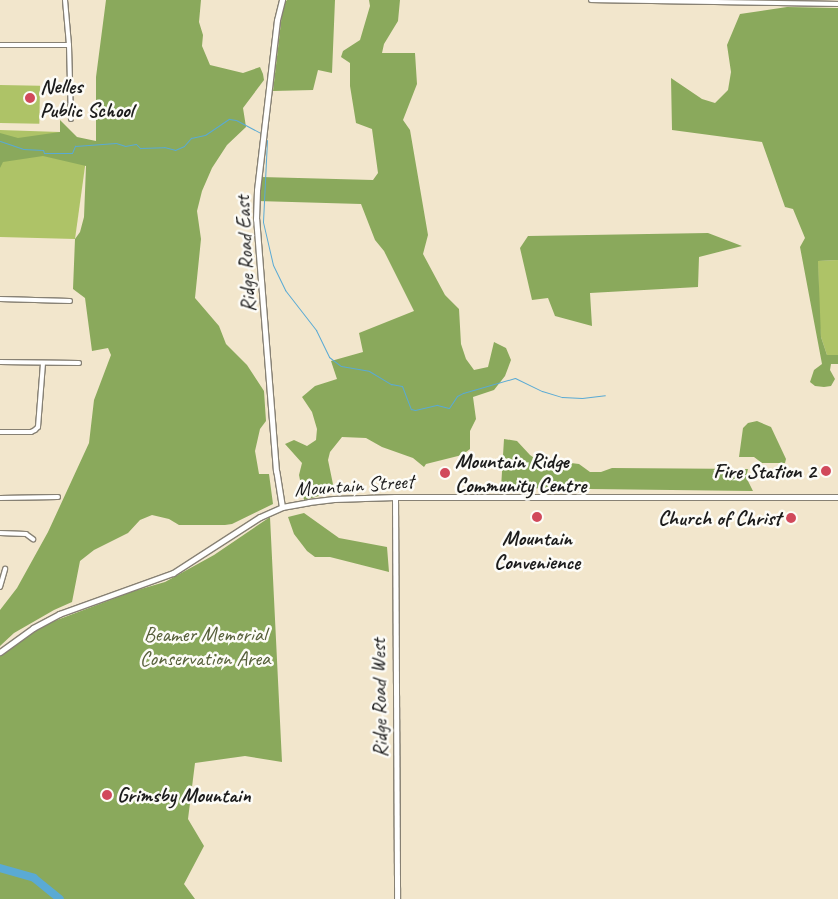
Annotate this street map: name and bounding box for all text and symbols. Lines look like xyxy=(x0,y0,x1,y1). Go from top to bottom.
place label: Nelles Public School xyxy=(40,73,133,123)
marker: Nelles Public School xyxy=(24,92,36,104)
street label: Ridge Road East xyxy=(229,195,261,313)
place label: Mountain Ridge Community Centre xyxy=(455,448,586,498)
place label: Fire Station 2 xyxy=(712,458,816,484)
marker: Fire Station 2 xyxy=(820,465,832,477)
marker: Mountain Ridge Community Centre xyxy=(439,467,451,479)
street label: Mountain Street xyxy=(294,468,414,502)
place label: Church of Christ xyxy=(658,505,781,531)
marker: Mountain Convenience xyxy=(531,511,543,523)
marker: Church of Christ xyxy=(785,512,797,524)
place label: Mountain Convenience xyxy=(494,525,580,575)
park label: Beamer Memorial Conservation Area xyxy=(140,621,270,671)
street label: Ridge Road West xyxy=(365,638,393,758)
place label: Grimsby Mountain xyxy=(117,782,251,808)
marker: Grimsby Mountain xyxy=(101,789,113,801)

